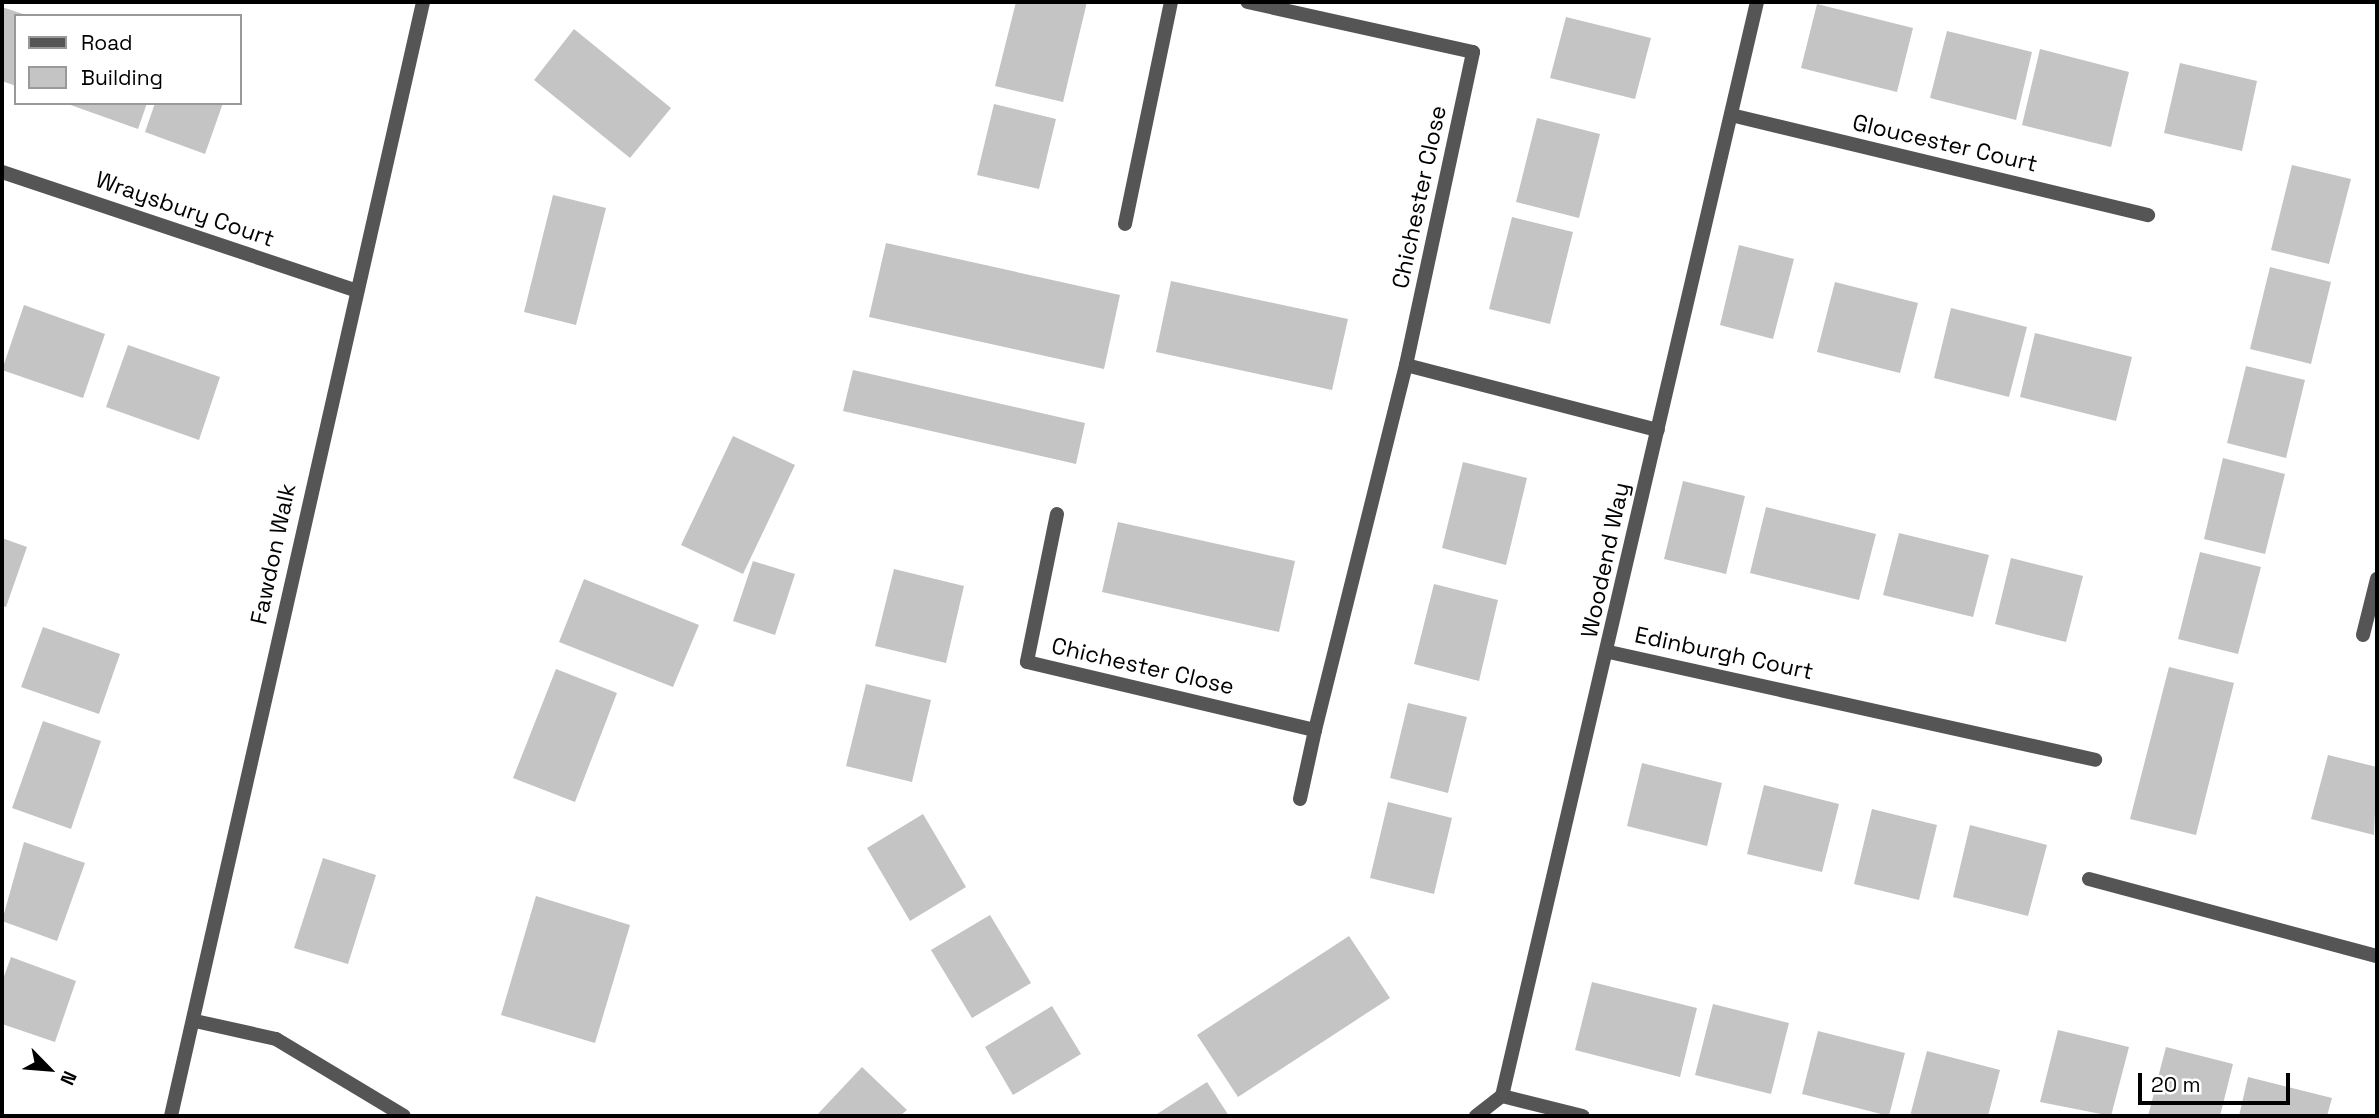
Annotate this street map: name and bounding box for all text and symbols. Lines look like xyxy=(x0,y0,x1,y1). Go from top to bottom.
legend xyxy=(14,14,242,105)
text: Road xyxy=(81,29,133,56)
text: Building xyxy=(81,64,163,91)
street label: Chichester Close xyxy=(1386,103,1452,291)
street label: Gloucester Court xyxy=(1850,108,2040,178)
street label: Wraysbury Court xyxy=(92,165,278,253)
street label: Woodend Way xyxy=(1575,480,1635,640)
street label: Fawdon Walk xyxy=(245,481,301,627)
street label: Edinburgh Court xyxy=(1632,621,1816,685)
street label: Chichester Close xyxy=(1049,632,1237,700)
north arrow xyxy=(14,1034,84,1104)
scale bar xyxy=(2141,1058,2293,1102)
text: N xyxy=(54,1067,83,1089)
text: 20 m xyxy=(2151,1071,2201,1098)

